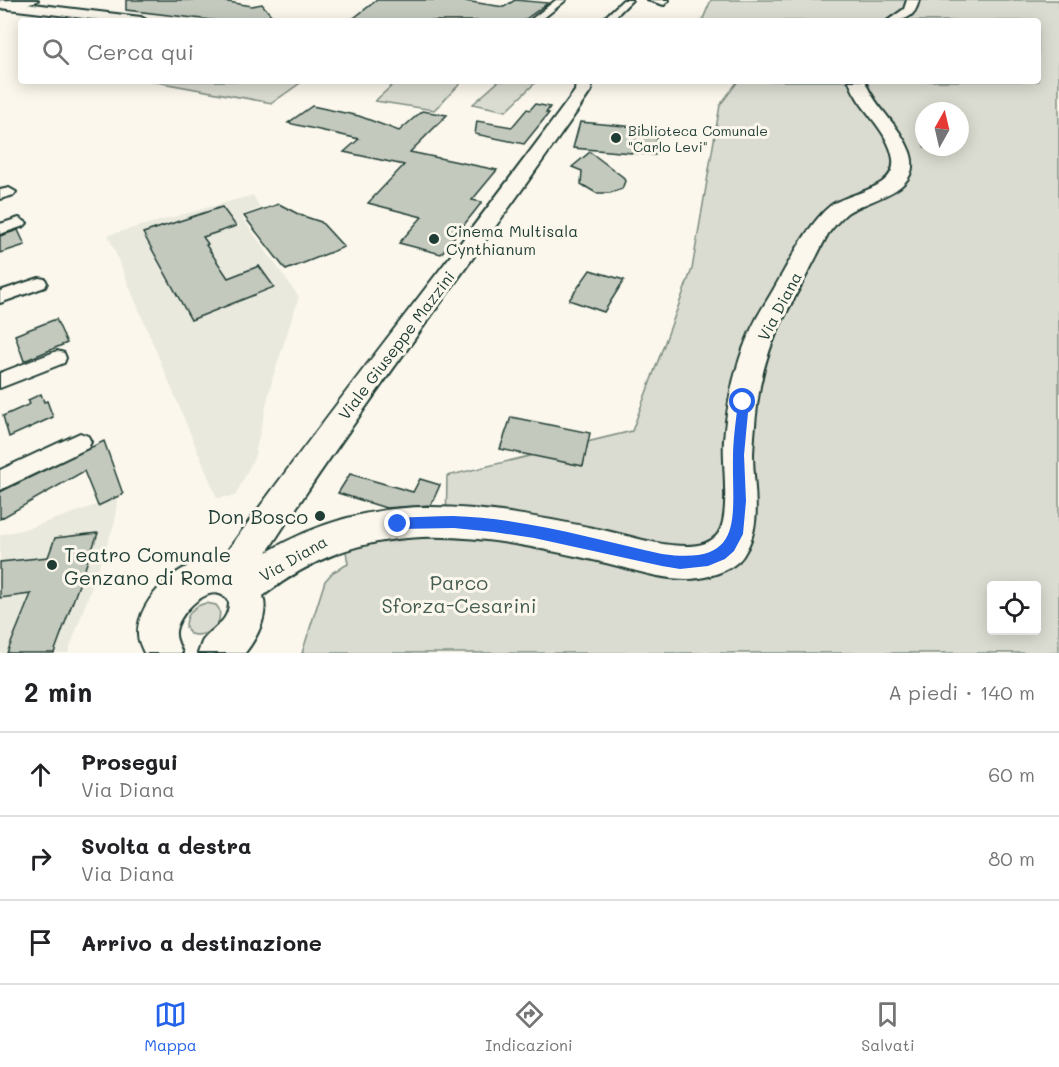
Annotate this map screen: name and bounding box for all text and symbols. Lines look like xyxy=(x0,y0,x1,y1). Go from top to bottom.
search box xyxy=(18,18,1041,84)
icon: search xyxy=(39,35,72,68)
text: Cerca qui xyxy=(87,37,194,66)
north arrow xyxy=(915,102,969,156)
place label: Biblioteca Comunale "Carlo Levi" xyxy=(628,121,768,156)
marker: Biblioteca Comunale "Carlo Levi" xyxy=(609,131,623,145)
place label: Cinema Multisala Cynthianum xyxy=(446,220,578,259)
marker: Cinema Multisala Cynthianum xyxy=(427,232,441,246)
street label: Viale Giuseppe Mazzini xyxy=(333,266,459,424)
street label: Via Diana xyxy=(752,268,806,344)
route start xyxy=(729,388,755,414)
place label: Don Bosco xyxy=(207,503,308,529)
marker: Don Bosco xyxy=(313,509,327,523)
route end xyxy=(384,510,410,536)
street label: Via Diana xyxy=(255,530,331,586)
place label: Teatro Comunale Genzano di Roma xyxy=(64,541,233,590)
marker: Teatro Comunale Genzano di Roma xyxy=(45,558,59,572)
park label: Parco Sforza-Cesarini xyxy=(381,569,537,618)
map controls xyxy=(987,581,1041,635)
button: locate xyxy=(987,581,1041,635)
text: 2 min xyxy=(24,675,92,709)
text: A piedi · 140 m xyxy=(888,679,1035,705)
text: Prosegui xyxy=(81,747,178,776)
icon: ahead xyxy=(24,758,57,791)
text: 60 m xyxy=(988,761,1035,787)
text: Via Diana xyxy=(81,776,175,802)
text: Svolta a destra xyxy=(81,831,251,860)
icon: right xyxy=(24,842,57,875)
text: 80 m xyxy=(988,845,1035,871)
text: Via Diana xyxy=(81,860,175,886)
icon: arrive xyxy=(24,926,57,959)
text: Arrivo a destinazione xyxy=(81,928,322,957)
tab: Mappa xyxy=(144,998,197,1055)
tab: Indicazioni xyxy=(485,998,573,1055)
tab: Salvati xyxy=(861,998,915,1055)

